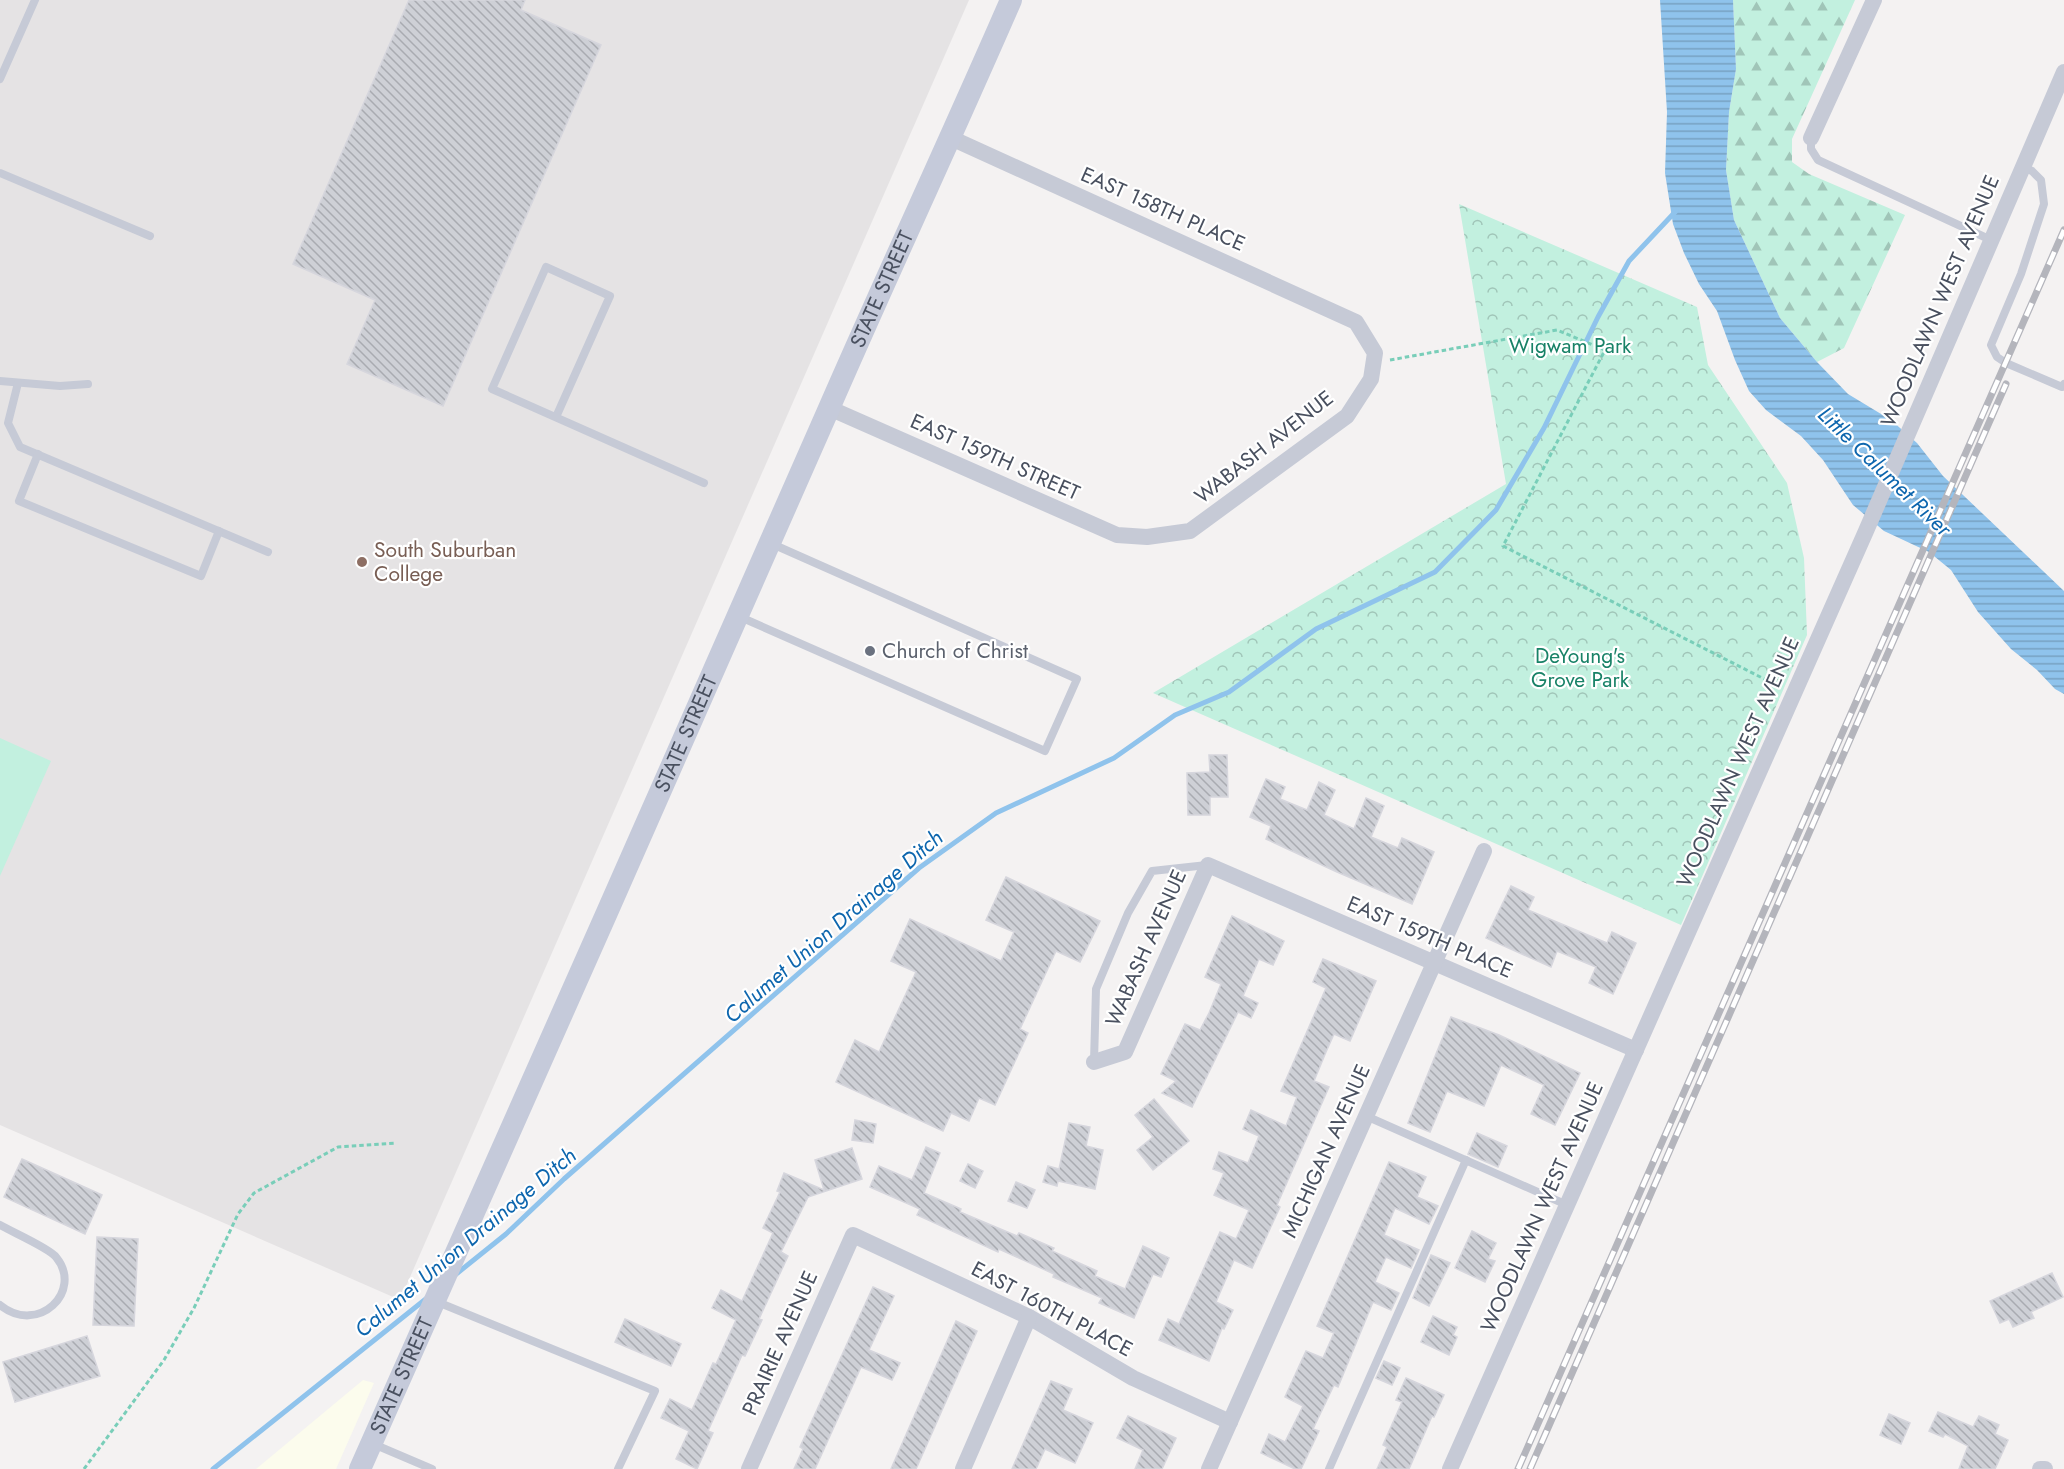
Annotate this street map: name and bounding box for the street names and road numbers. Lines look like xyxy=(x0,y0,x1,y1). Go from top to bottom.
street label: EAST 158TH PLACE xyxy=(1076,159,1250,259)
street label: WOODLAWN WEST AVENUE xyxy=(1873,170,2007,432)
street label: STATE STREET xyxy=(843,226,921,352)
street label: WABASH AVENUE xyxy=(1188,383,1340,511)
street label: EAST 159TH STREET xyxy=(905,406,1085,508)
street label: WOODLAWN WEST AVENUE xyxy=(1669,632,1807,892)
street label: STATE STREET xyxy=(647,670,725,797)
street label: WABASH AVENUE xyxy=(1098,865,1194,1031)
street label: EAST 159TH PLACE xyxy=(1342,888,1518,986)
street label: MICHIGAN AVENUE xyxy=(1274,1060,1378,1242)
street label: WOODLAWN WEST AVENUE xyxy=(1473,1077,1611,1337)
street label: EAST 160TH PLACE xyxy=(966,1254,1138,1364)
street label: PRAIRIE AVENUE xyxy=(735,1266,825,1420)
street label: STATE STREET xyxy=(362,1312,441,1439)

